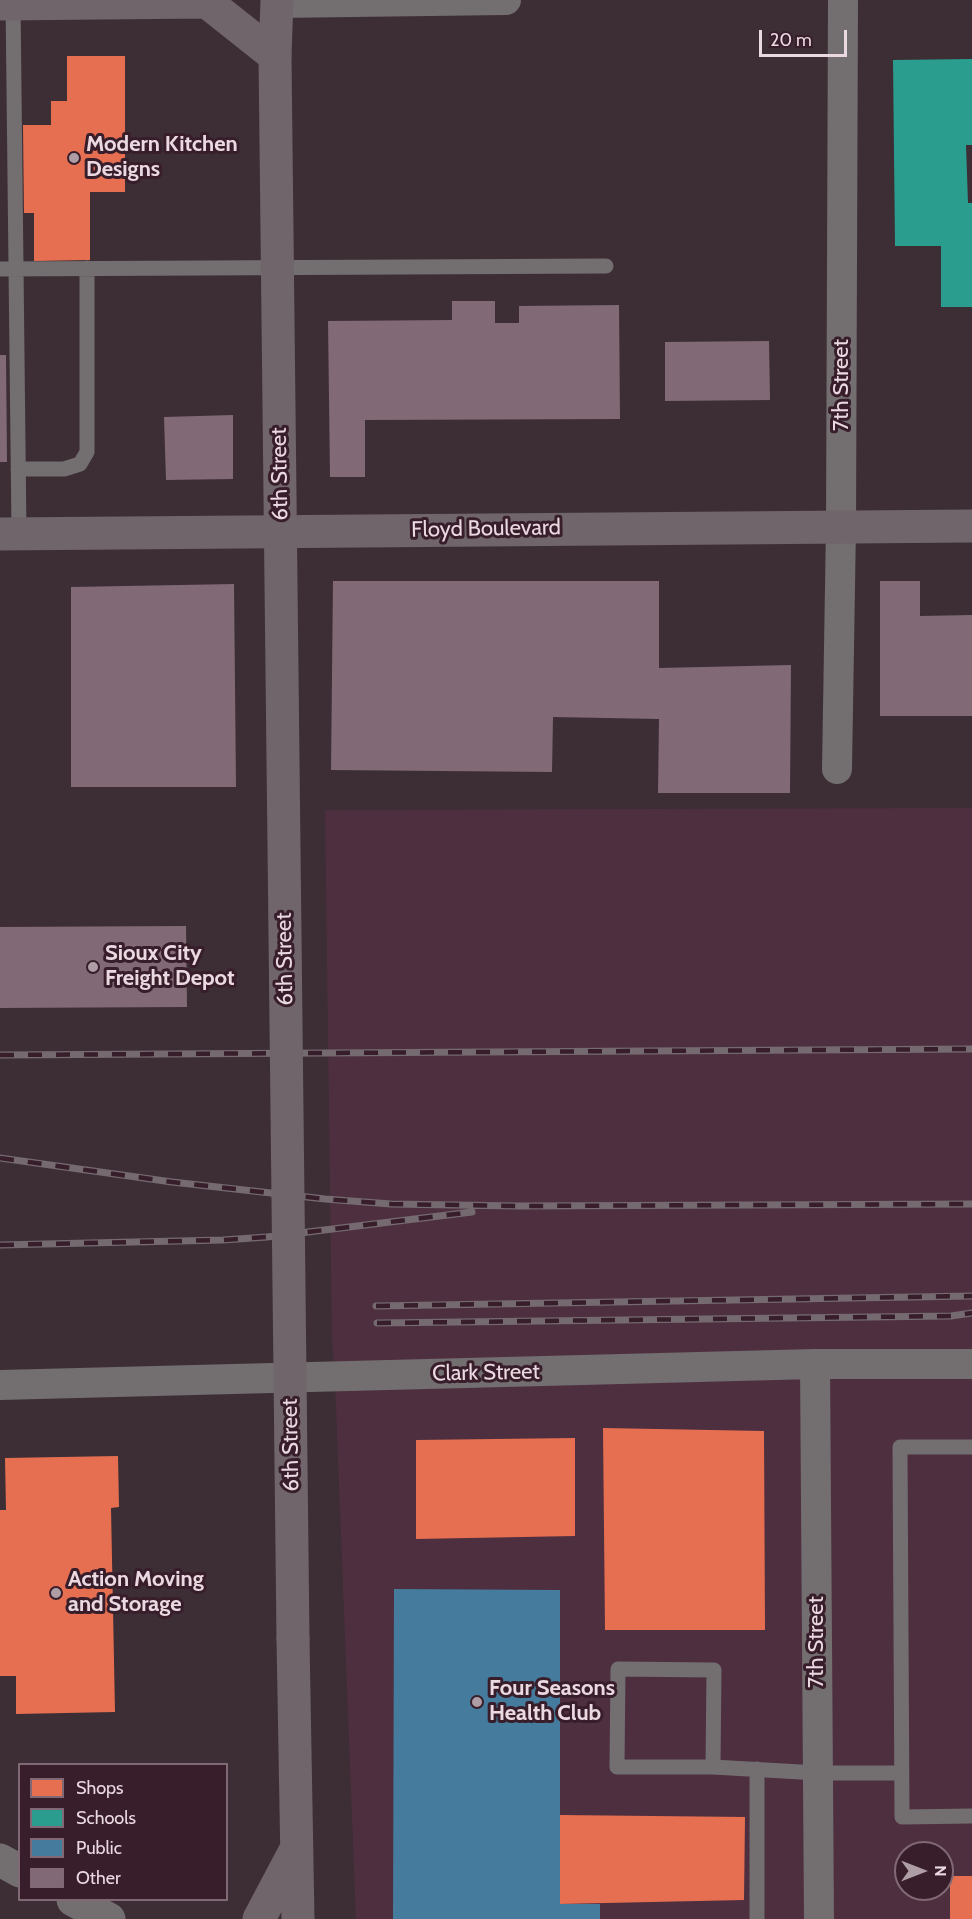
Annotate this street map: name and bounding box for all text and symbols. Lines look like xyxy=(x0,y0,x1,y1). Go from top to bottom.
scale bar xyxy=(762,18,850,56)
text: 20 m xyxy=(770,29,812,51)
place label: Modern Kitchen Designs xyxy=(86,132,238,184)
marker: Modern Kitchen Designs xyxy=(67,151,81,165)
street label: 7th Street xyxy=(829,339,855,431)
street label: 6th Street xyxy=(266,427,294,521)
street label: Floyd Boulevard xyxy=(411,514,561,544)
street label: 6th Street xyxy=(271,912,299,1006)
place label: Sioux City Freight Depot xyxy=(105,941,235,992)
marker: Sioux City Freight Depot xyxy=(86,960,100,974)
street label: Clark Street xyxy=(432,1359,540,1387)
street label: 6th Street xyxy=(277,1398,305,1492)
place label: Action Moving and Storage xyxy=(68,1567,204,1618)
marker: Action Moving and Storage xyxy=(49,1586,63,1600)
street label: 7th Street xyxy=(804,1596,830,1688)
place label: Four Seasons Health Club xyxy=(489,1676,615,1728)
marker: Four Seasons Health Club xyxy=(470,1695,484,1709)
legend xyxy=(18,1763,228,1901)
text: Shops xyxy=(76,1777,124,1799)
text: Schools xyxy=(76,1807,136,1829)
text: Public xyxy=(76,1837,122,1859)
north arrow xyxy=(894,1841,954,1901)
text: N xyxy=(931,1865,950,1877)
text: Other xyxy=(76,1867,121,1889)

